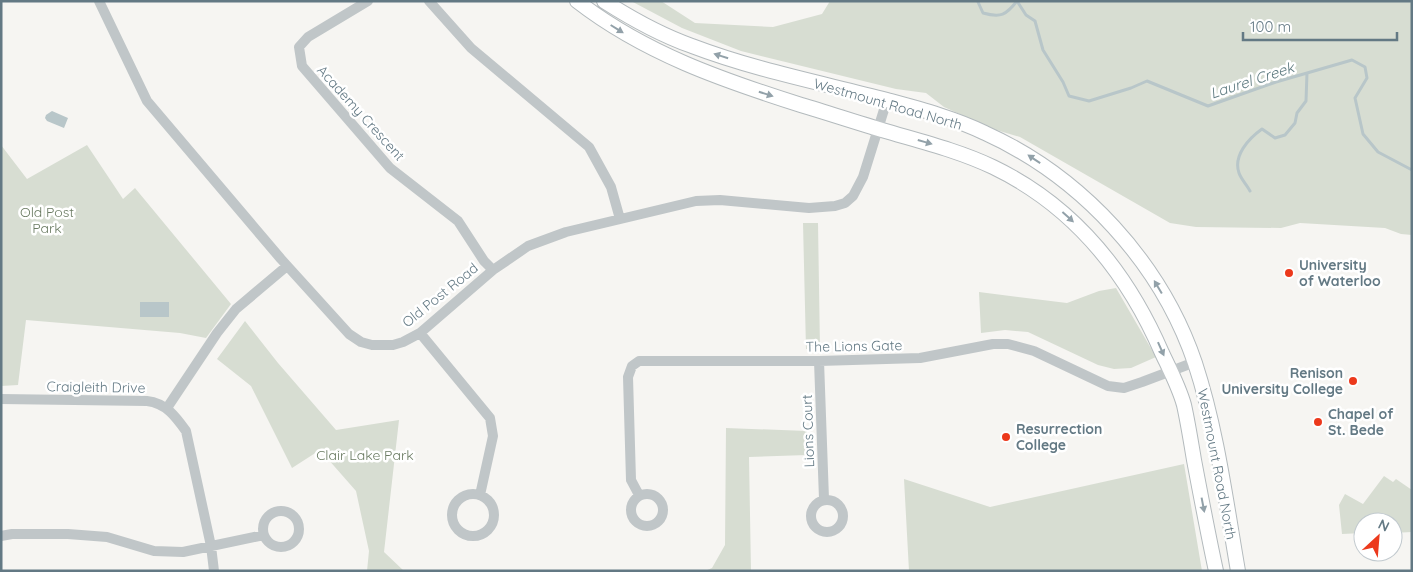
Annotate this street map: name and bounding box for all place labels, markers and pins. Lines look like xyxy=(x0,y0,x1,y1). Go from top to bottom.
place label: University of Waterloo xyxy=(1299,256,1381,290)
marker: University of Waterloo xyxy=(1283,267,1295,279)
place label: Renison University College xyxy=(1221,364,1343,398)
marker: Renison University College xyxy=(1347,375,1359,387)
place label: Chapel of St. Bede xyxy=(1328,405,1394,439)
marker: Chapel of St. Bede xyxy=(1312,416,1324,428)
place label: Resurrection College xyxy=(1016,420,1102,454)
marker: Resurrection College xyxy=(1000,431,1012,443)

